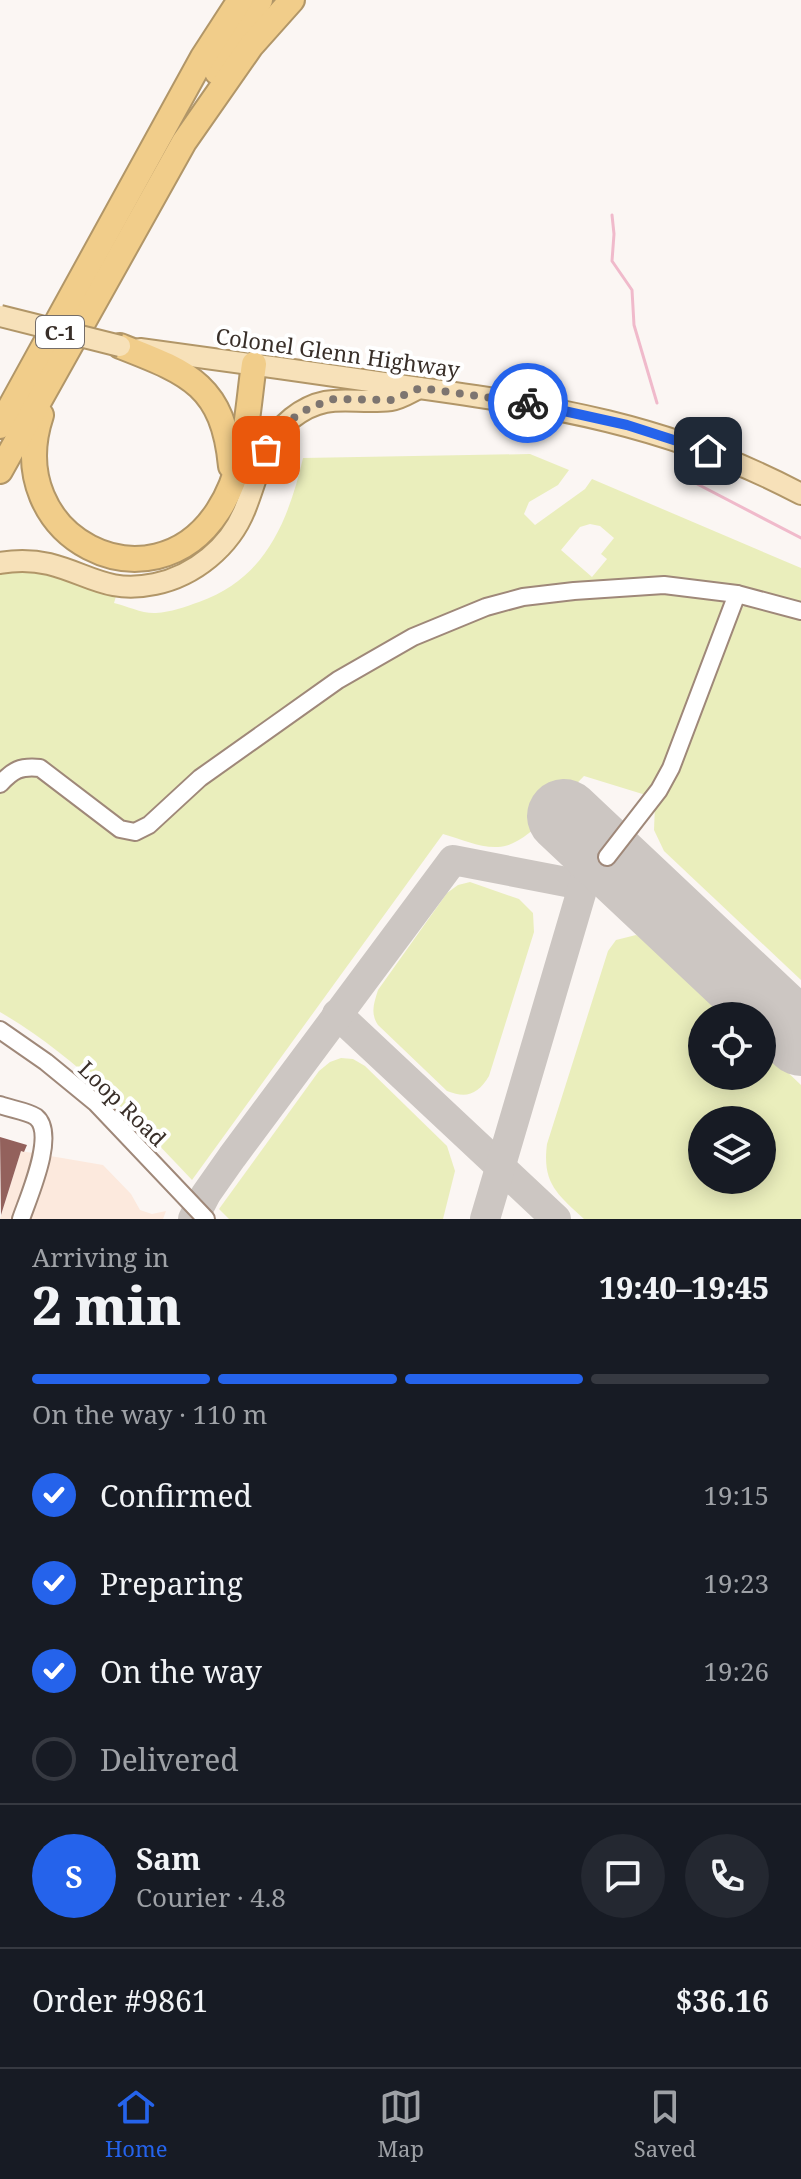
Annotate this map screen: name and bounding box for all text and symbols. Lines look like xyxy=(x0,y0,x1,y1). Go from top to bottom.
road number: C-1 xyxy=(36,316,84,348)
street label: Colonel Glenn Highway xyxy=(214,320,463,384)
courier xyxy=(488,363,568,443)
icon: bike xyxy=(506,381,550,425)
pin xyxy=(232,416,300,484)
pin xyxy=(674,417,742,485)
icon: bag xyxy=(244,428,288,472)
icon: home xyxy=(686,429,730,473)
map controls xyxy=(688,1002,776,1194)
button: locate xyxy=(688,1002,776,1090)
street label: Loop Road xyxy=(73,1054,174,1153)
button: layers xyxy=(688,1106,776,1194)
text: Arriving in xyxy=(32,1239,169,1275)
text: 19:40–19:45 xyxy=(599,1267,769,1308)
text: 2 min xyxy=(32,1269,181,1340)
text: On the way · 110 m xyxy=(32,1396,267,1432)
icon: check xyxy=(32,1473,76,1517)
text: Confirmed xyxy=(100,1475,252,1516)
text: 19:15 xyxy=(703,1477,769,1513)
icon: check xyxy=(32,1561,76,1605)
text: Preparing xyxy=(100,1563,243,1604)
text: 19:23 xyxy=(703,1565,769,1601)
icon: check xyxy=(32,1649,76,1693)
text: On the way xyxy=(100,1651,262,1692)
text: 19:26 xyxy=(703,1653,769,1689)
text: Delivered xyxy=(100,1739,239,1780)
button: chat xyxy=(581,1834,665,1918)
button: phone xyxy=(685,1834,769,1918)
text: Sam xyxy=(136,1838,201,1879)
text: S xyxy=(65,1856,83,1897)
text: Courier · 4.8 xyxy=(136,1879,286,1915)
text: Order #9861 xyxy=(32,1980,209,2021)
text: $36.16 xyxy=(675,1980,769,2021)
tab: Home xyxy=(105,2085,168,2163)
tab: Map xyxy=(377,2085,424,2163)
tab: Saved xyxy=(634,2085,696,2163)

